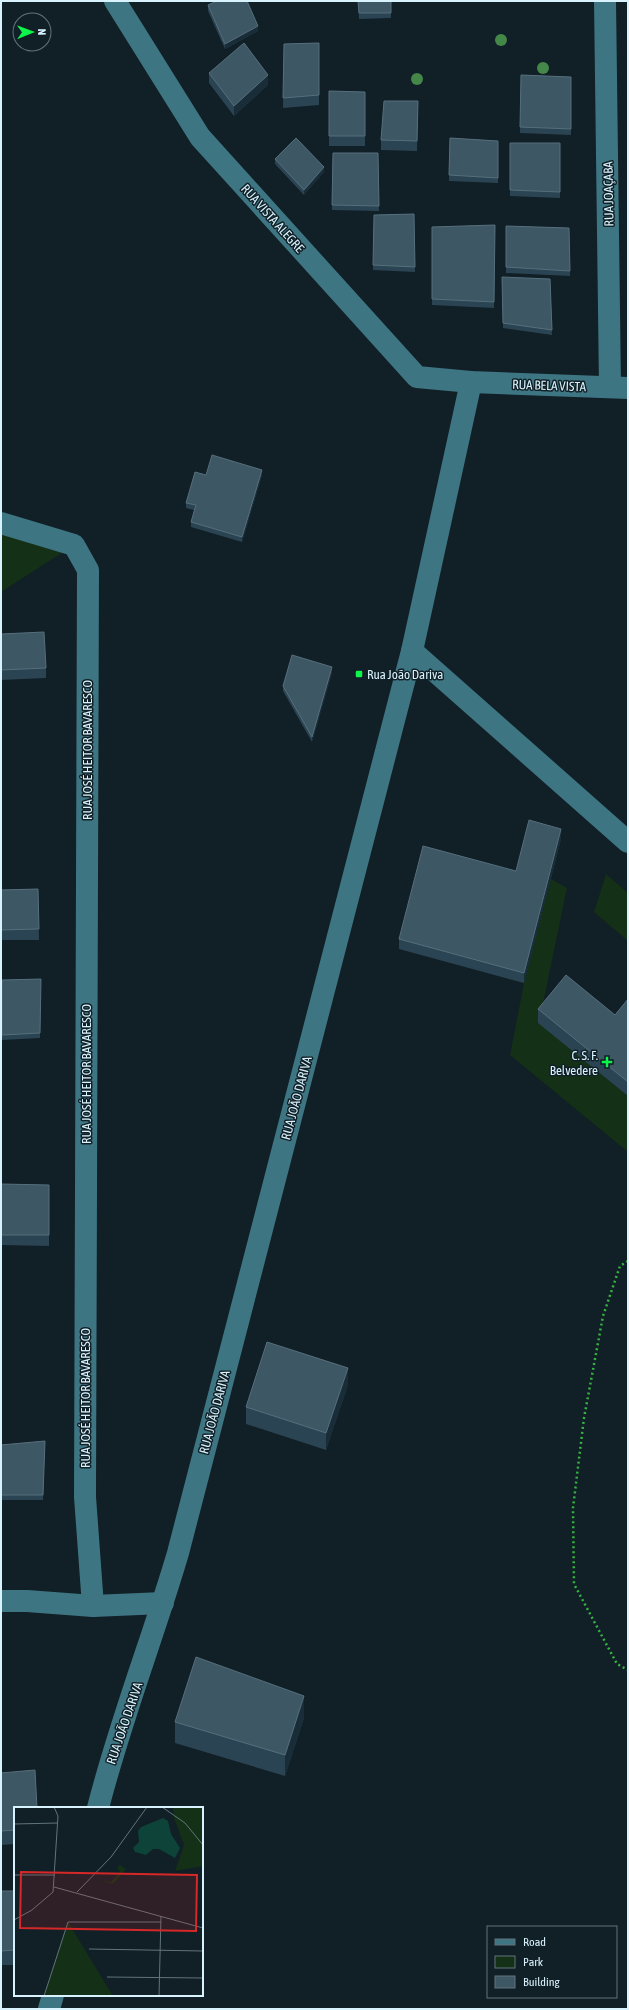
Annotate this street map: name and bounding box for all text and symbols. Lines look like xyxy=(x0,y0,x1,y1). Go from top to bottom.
north arrow xyxy=(12,12,52,52)
text: N xyxy=(36,28,48,35)
street label: RUA JOAÇABA xyxy=(600,161,617,227)
street label: RUA VISTA ALEGRE xyxy=(238,181,308,256)
street label: RUA BELA VISTA xyxy=(512,377,587,394)
place label: Rua João Dariva xyxy=(367,667,443,682)
marker: Rua João Dariva xyxy=(354,669,364,679)
street label: RUA JOSÉ HEITOR BAVARESCO xyxy=(80,680,95,820)
street label: RUA JOSÉ HEITOR BAVARESCO xyxy=(79,1004,94,1144)
place label: C. S. F. Belvedere xyxy=(550,1048,598,1078)
street label: RUA JOÃO DARIVA xyxy=(278,1054,315,1141)
marker: C. S. F. Belvedere xyxy=(601,1056,613,1068)
street label: RUA JOSÉ HEITOR BAVARESCO xyxy=(78,1328,93,1468)
street label: RUA JOÃO DARIVA xyxy=(196,1368,233,1455)
street label: RUA JOÃO DARIVA xyxy=(103,1680,146,1766)
inset map xyxy=(14,1807,203,1996)
legend xyxy=(487,1926,617,1998)
text: Road xyxy=(523,1935,546,1949)
text: Park xyxy=(523,1955,544,1969)
text: Building xyxy=(523,1975,561,1989)

